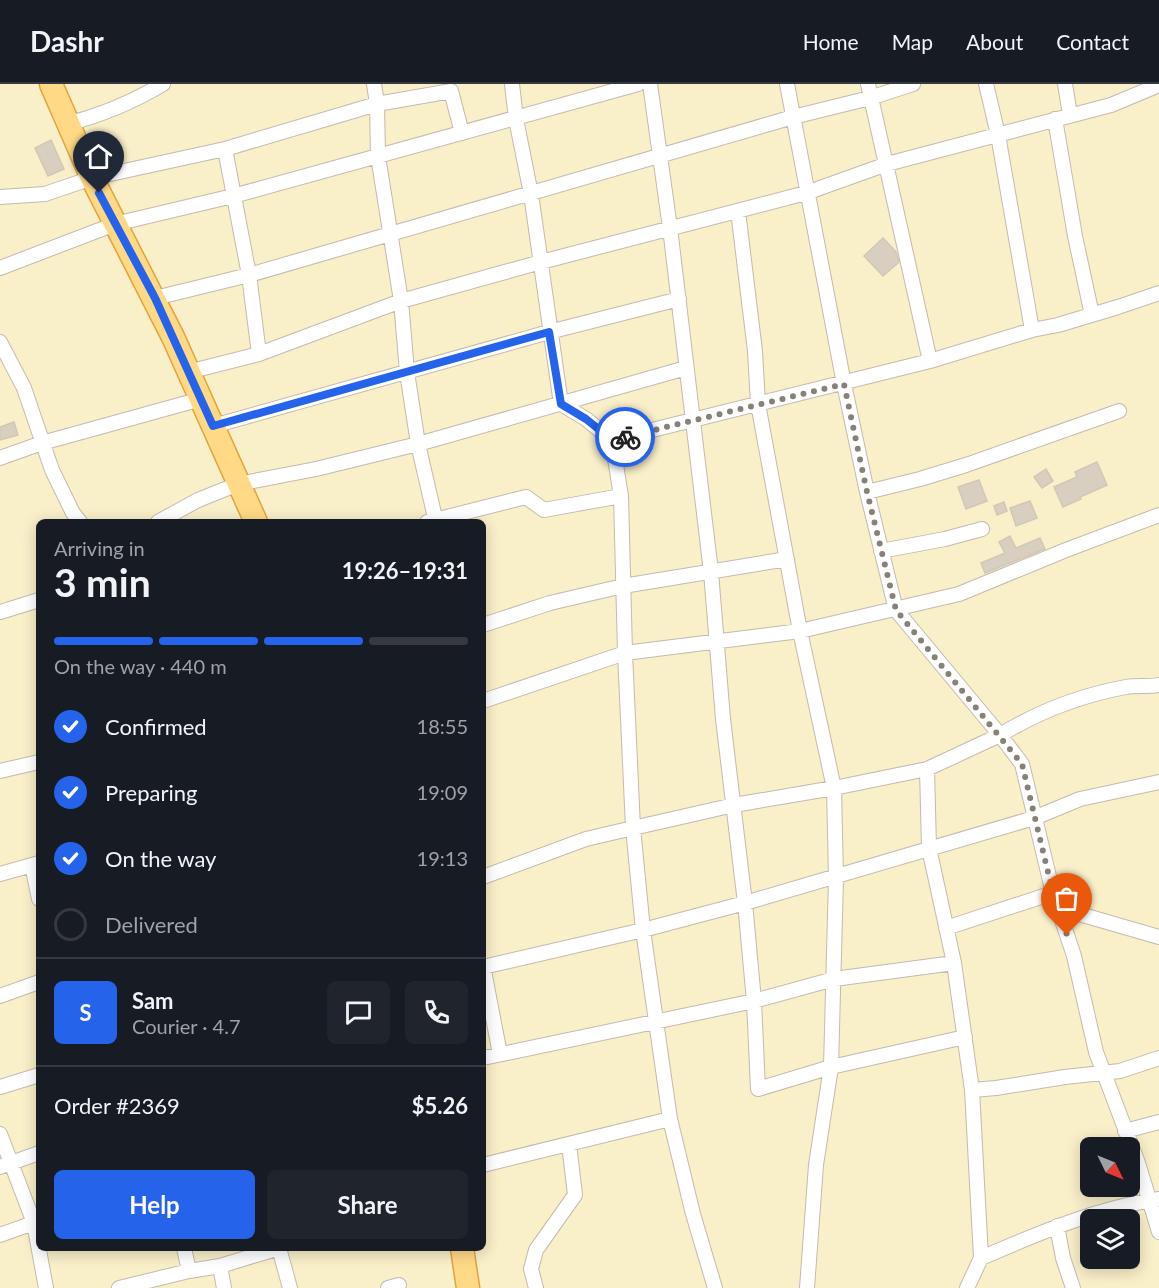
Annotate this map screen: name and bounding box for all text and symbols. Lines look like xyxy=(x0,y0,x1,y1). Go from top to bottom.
text: Dashr xyxy=(30,24,104,58)
text: Home xyxy=(803,29,859,54)
text: Map xyxy=(892,29,933,54)
text: About xyxy=(966,29,1023,54)
text: Contact xyxy=(1056,29,1129,54)
pin xyxy=(73,131,124,193)
icon: home xyxy=(82,140,115,173)
courier xyxy=(595,407,655,467)
icon: bike xyxy=(609,421,642,454)
text: Arriving in xyxy=(54,536,145,560)
text: 19:26–19:31 xyxy=(342,557,468,584)
text: 3 min xyxy=(54,559,151,605)
text: On the way · 440 m xyxy=(54,654,227,678)
icon: check xyxy=(54,710,87,743)
text: Confirmed xyxy=(105,713,207,740)
text: 18:55 xyxy=(417,714,468,738)
icon: check xyxy=(54,776,87,809)
text: Preparing xyxy=(105,779,197,806)
text: 19:09 xyxy=(417,780,468,804)
icon: check xyxy=(54,842,87,875)
text: On the way xyxy=(105,845,216,872)
text: 19:13 xyxy=(417,846,468,870)
pin xyxy=(1041,873,1092,935)
icon: bag xyxy=(1050,882,1083,915)
text: Delivered xyxy=(105,911,198,938)
button: chat xyxy=(327,981,390,1044)
button: phone xyxy=(405,981,468,1044)
text: Sam xyxy=(132,987,174,1014)
text: S xyxy=(79,999,92,1026)
text: Courier · 4.7 xyxy=(132,1014,241,1038)
text: Order #2369 xyxy=(54,1092,180,1119)
text: $5.26 xyxy=(412,1092,468,1119)
north arrow xyxy=(1080,1137,1140,1197)
map controls xyxy=(1080,1137,1140,1269)
button: Help xyxy=(54,1170,255,1239)
button: Share xyxy=(267,1170,468,1239)
button: layers xyxy=(1080,1209,1140,1269)

